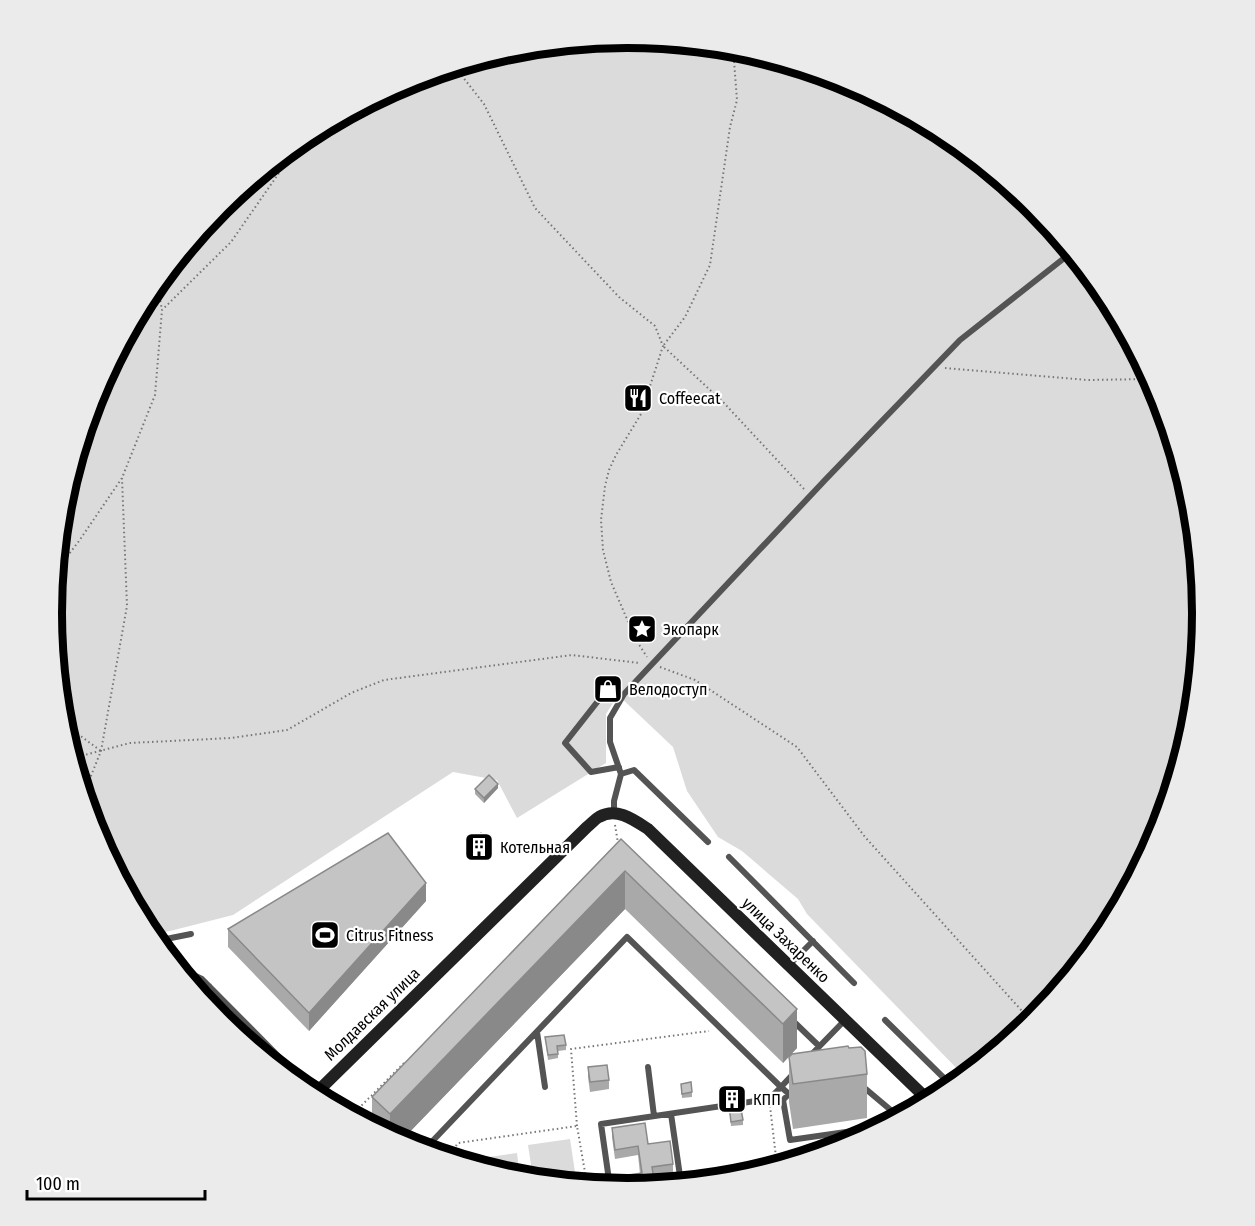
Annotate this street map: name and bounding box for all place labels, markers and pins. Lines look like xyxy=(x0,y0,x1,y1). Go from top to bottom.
restaurant icon: Coffeecat xyxy=(622,382,654,414)
place label: Coffeecat xyxy=(659,389,721,408)
place icon: Экопарк xyxy=(626,613,658,645)
place label: Экопарк xyxy=(663,620,719,639)
shop icon: Велодоступ xyxy=(592,673,624,705)
place label: Велодоступ xyxy=(629,680,707,699)
building icon: Котельная xyxy=(463,831,495,863)
place label: Котельная xyxy=(500,838,570,857)
sports icon: Citrus Fitness xyxy=(309,919,341,951)
place label: Citrus Fitness xyxy=(346,926,434,945)
building icon: КПП xyxy=(716,1083,748,1115)
place label: КПП xyxy=(753,1090,781,1109)

